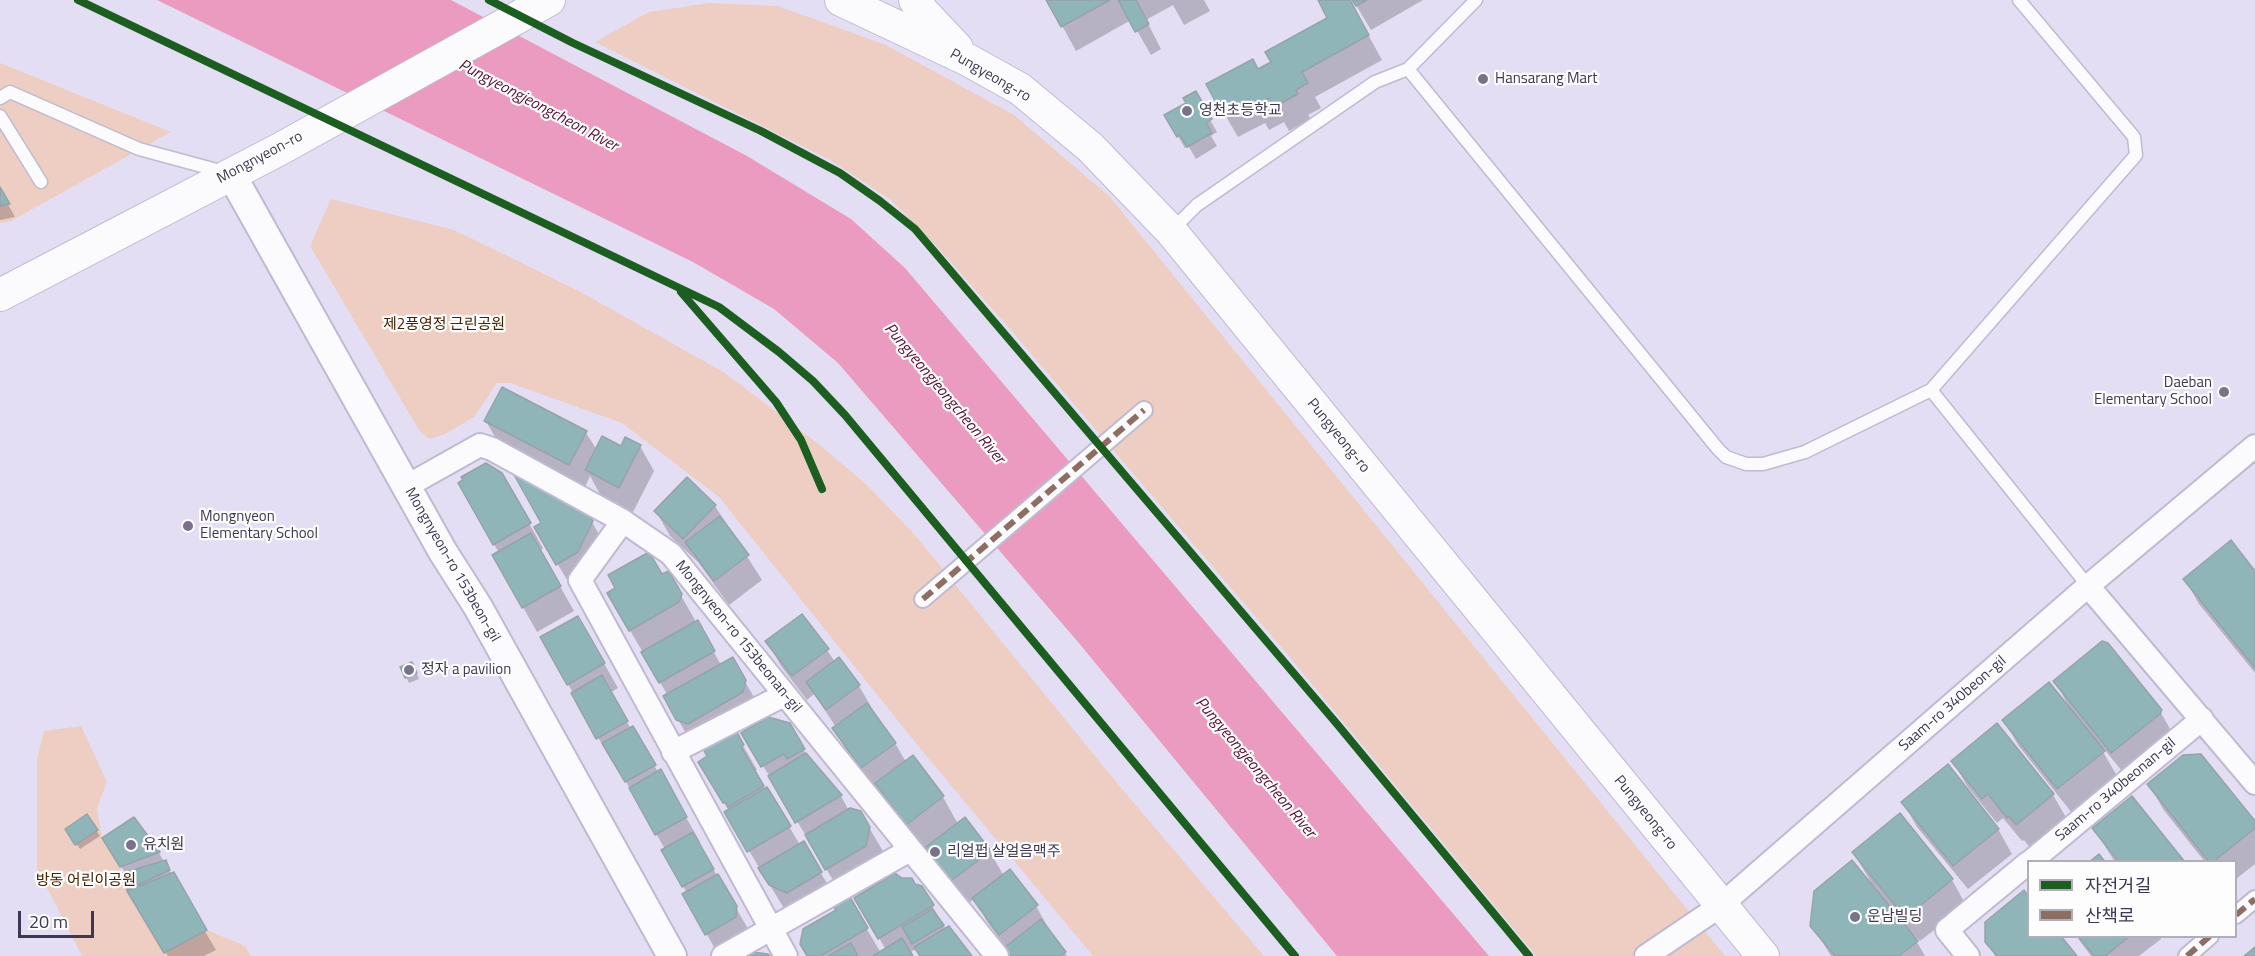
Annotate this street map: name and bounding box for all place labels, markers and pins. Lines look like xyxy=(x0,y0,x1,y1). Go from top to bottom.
place label: Hansarang Mart xyxy=(1495,70,1598,88)
marker: Hansarang Mart xyxy=(1476,72,1490,86)
place label: 영천초등학교 xyxy=(1199,102,1282,120)
marker: 영천초등학교 xyxy=(1180,104,1194,118)
place label: Daeban Elementary School xyxy=(2094,374,2212,409)
marker: Daeban Elementary School xyxy=(2217,385,2231,399)
place label: Mongnyeon Elementary School xyxy=(200,508,318,543)
marker: Mongnyeon Elementary School xyxy=(181,519,195,533)
place label: 정자 a pavilion xyxy=(421,661,511,679)
marker: 정자 a pavilion xyxy=(402,663,416,677)
place label: 유치원 xyxy=(143,836,184,854)
marker: 유치원 xyxy=(124,838,138,852)
place label: 리얼펍 살얼음맥주 xyxy=(947,843,1061,861)
marker: 리얼펍 살얼음맥주 xyxy=(928,845,942,859)
place label: 운남빌딩 xyxy=(1867,908,1922,926)
marker: 운남빌딩 xyxy=(1848,910,1862,924)

